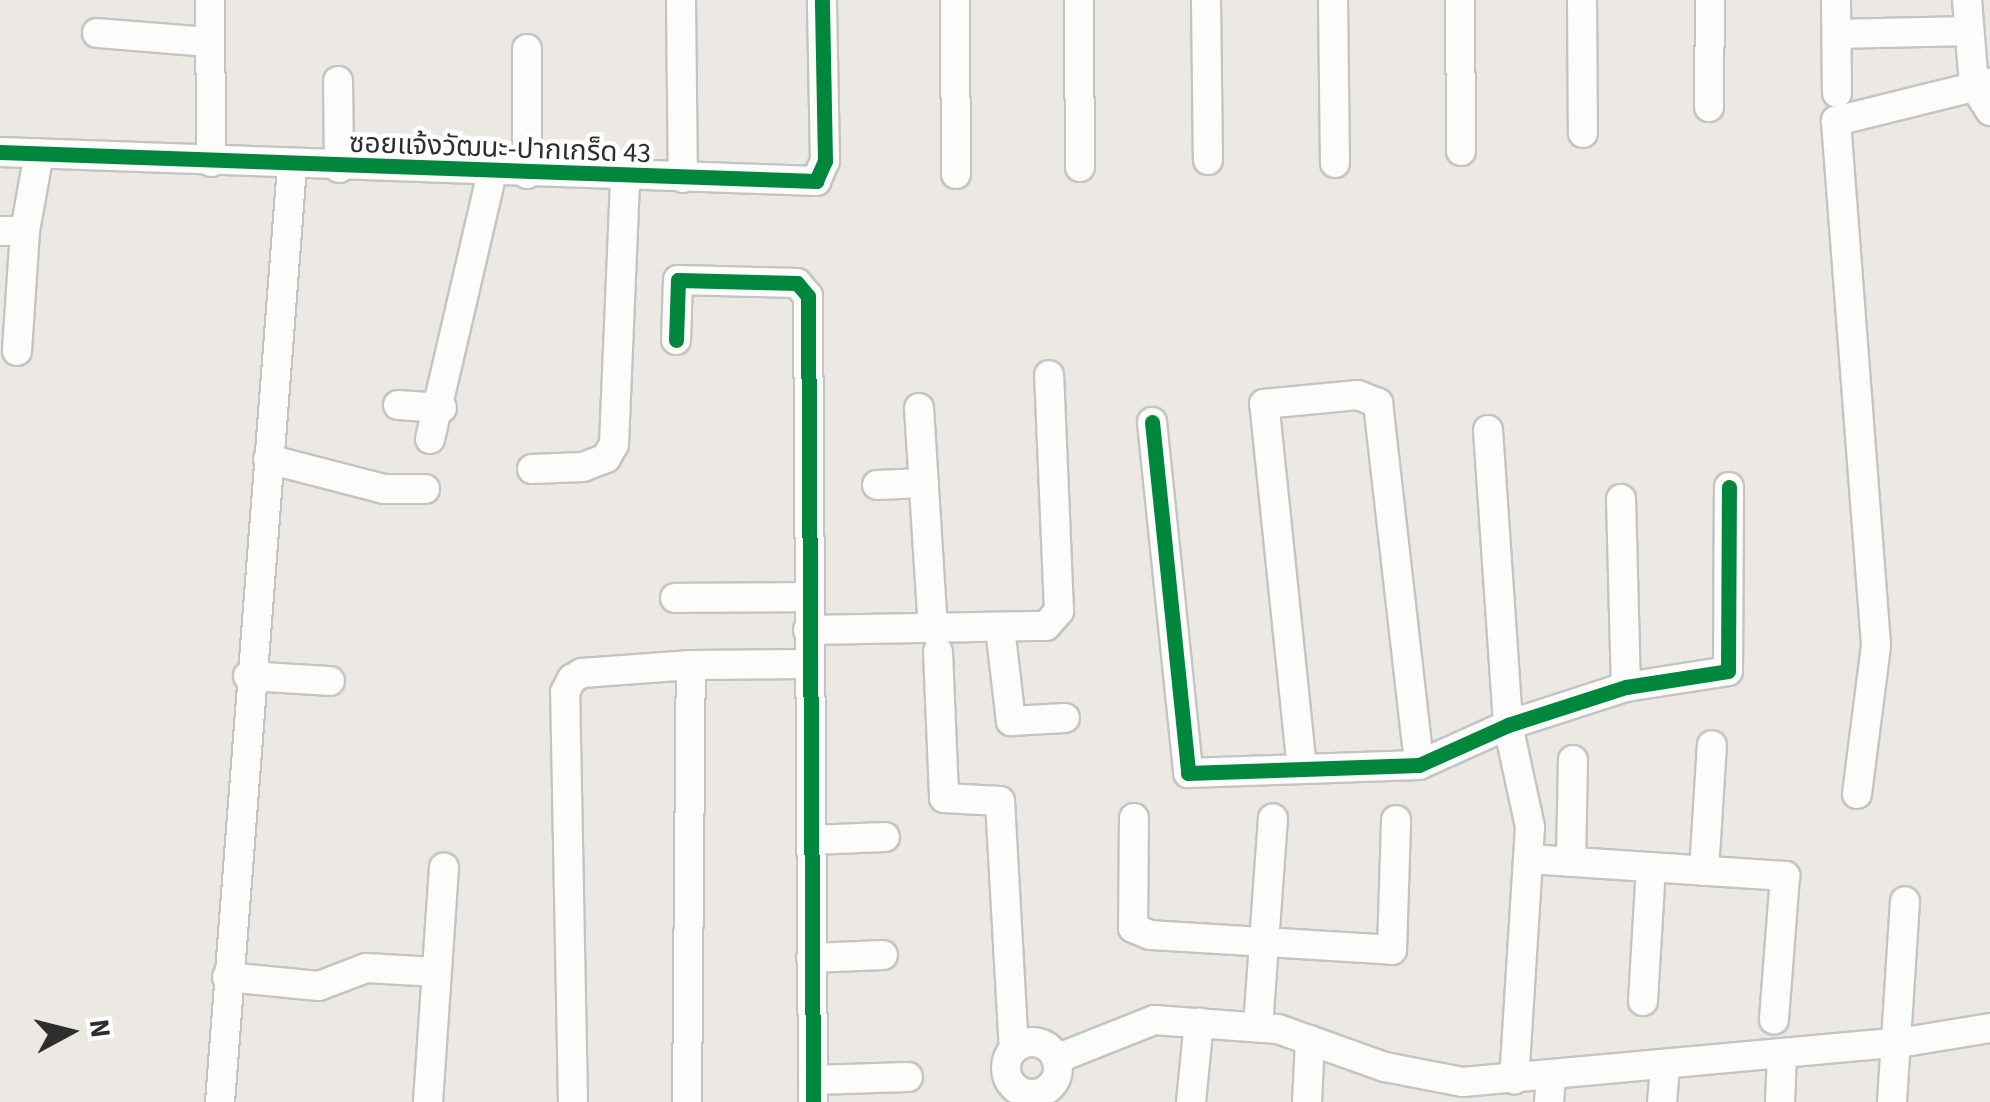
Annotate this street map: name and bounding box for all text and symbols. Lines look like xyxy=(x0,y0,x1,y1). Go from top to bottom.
street label: ซอยแจ้งวัฒนะ-ปากเกร็ด 43 xyxy=(348,126,652,170)
north arrow xyxy=(20,982,120,1082)
text: N xyxy=(79,1017,121,1040)

